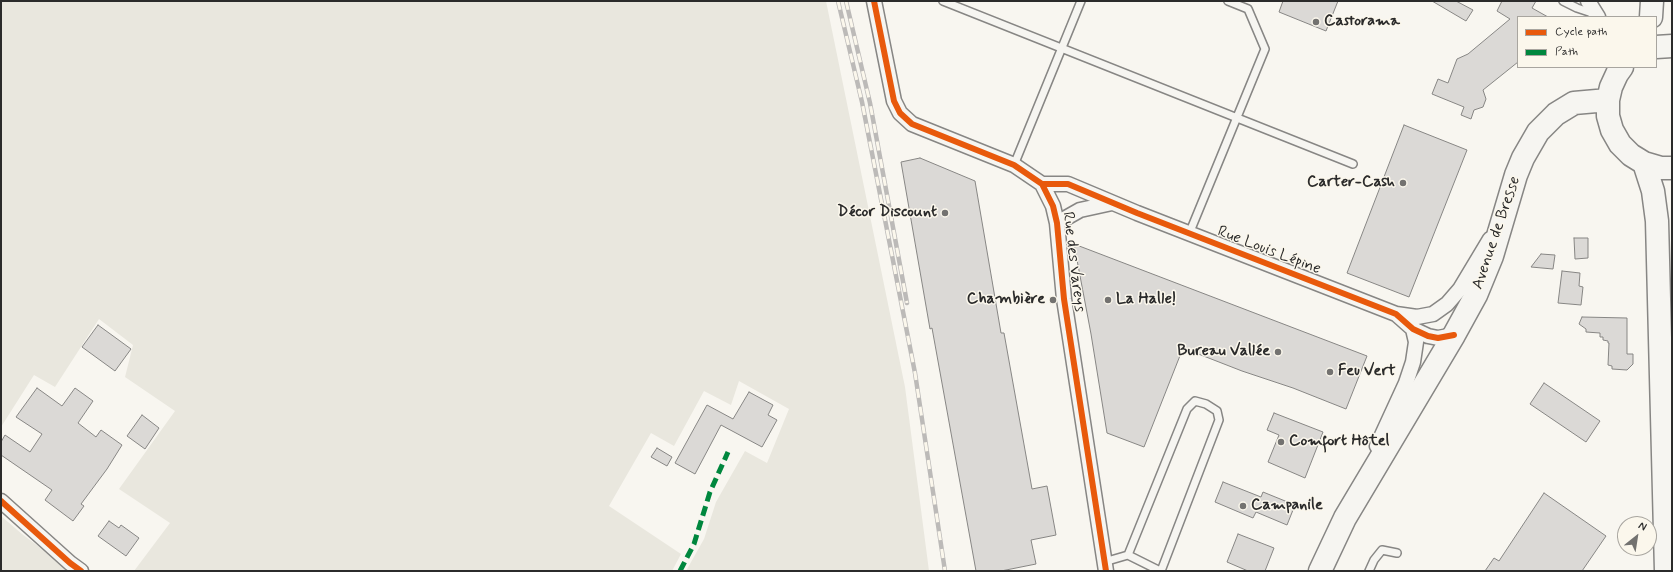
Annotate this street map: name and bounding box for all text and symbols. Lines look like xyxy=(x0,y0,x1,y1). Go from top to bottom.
place label: Castorama xyxy=(1324,12,1400,32)
legend xyxy=(1517,16,1657,68)
marker: Castorama xyxy=(1311,17,1321,27)
text: Cycle path xyxy=(1555,24,1607,40)
text: Path xyxy=(1555,44,1578,60)
place label: Carter-Cash xyxy=(1307,173,1395,193)
street label: Avenue de Bresse xyxy=(1469,174,1525,292)
marker: Carter-Cash xyxy=(1398,178,1408,188)
place label: Décor Discount xyxy=(837,203,937,223)
marker: Décor Discount xyxy=(940,208,950,218)
street label: Rue des Vareys xyxy=(1057,211,1089,313)
street label: Rue Louis Lépine xyxy=(1215,222,1323,280)
place label: Chambière xyxy=(967,290,1045,310)
place label: La Halle! xyxy=(1116,290,1176,310)
marker: Chambière xyxy=(1048,295,1058,305)
marker: La Halle! xyxy=(1103,295,1113,305)
place label: Bureau Vallée xyxy=(1177,342,1270,362)
marker: Bureau Vallée xyxy=(1273,347,1283,357)
place label: Feu Vert xyxy=(1338,362,1396,382)
marker: Feu Vert xyxy=(1325,367,1335,377)
place label: Comfort Hôtel xyxy=(1289,432,1390,452)
marker: Comfort Hôtel xyxy=(1276,437,1286,447)
place label: Campanile xyxy=(1251,496,1323,516)
marker: Campanile xyxy=(1238,501,1248,511)
north arrow xyxy=(1617,516,1657,556)
text: N xyxy=(1636,519,1649,534)

